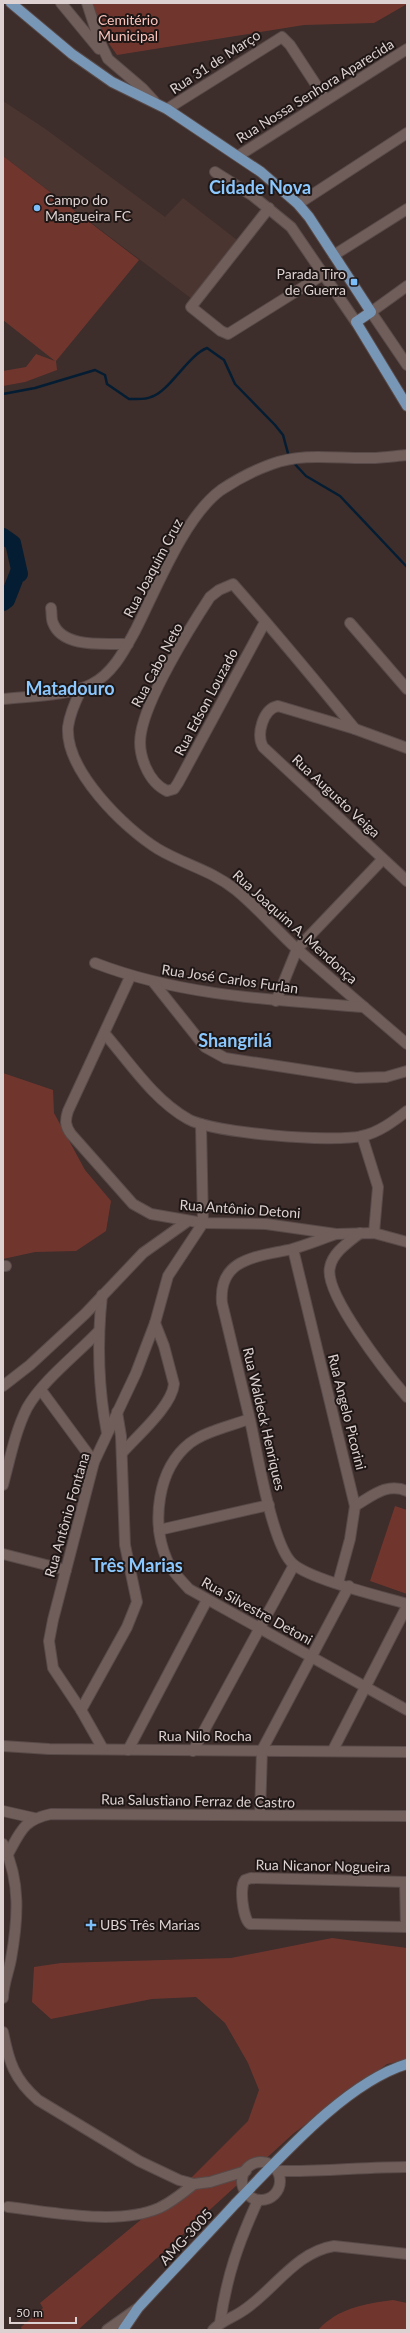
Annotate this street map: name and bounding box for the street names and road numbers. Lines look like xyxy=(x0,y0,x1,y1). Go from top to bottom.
street label: Rua 31 de Março xyxy=(166,26,263,97)
street label: Rua Nossa Senhora Aparecida xyxy=(233,35,397,146)
street label: Rua Joaquim Cruz xyxy=(119,515,186,620)
street label: Rua Cabo Neto xyxy=(127,620,186,710)
street label: Rua Edson Louzado xyxy=(170,645,241,758)
street label: Rua Augusto Veiga xyxy=(289,751,384,841)
street label: Rua Joaquim A. Mendonça xyxy=(229,866,361,987)
street label: Rua José Carlos Furlan xyxy=(161,961,299,997)
street label: Rua Antônio Detoni xyxy=(179,1196,301,1221)
street label: Rua Waldeck Henriques xyxy=(240,1346,289,1492)
street label: Rua Angelo Picorini xyxy=(325,1352,370,1472)
street label: Rua Antônio Fontana xyxy=(41,1451,92,1579)
street label: Rua Silvestre Detoni xyxy=(199,1573,316,1648)
street label: Rua Nilo Rocha xyxy=(158,1727,252,1744)
street label: Rua Salustiano Ferraz de Castro xyxy=(101,1790,295,1811)
street label: Rua Nicanor Nogueira xyxy=(256,1856,391,1875)
street label: AMG-3005 xyxy=(155,2205,216,2268)

